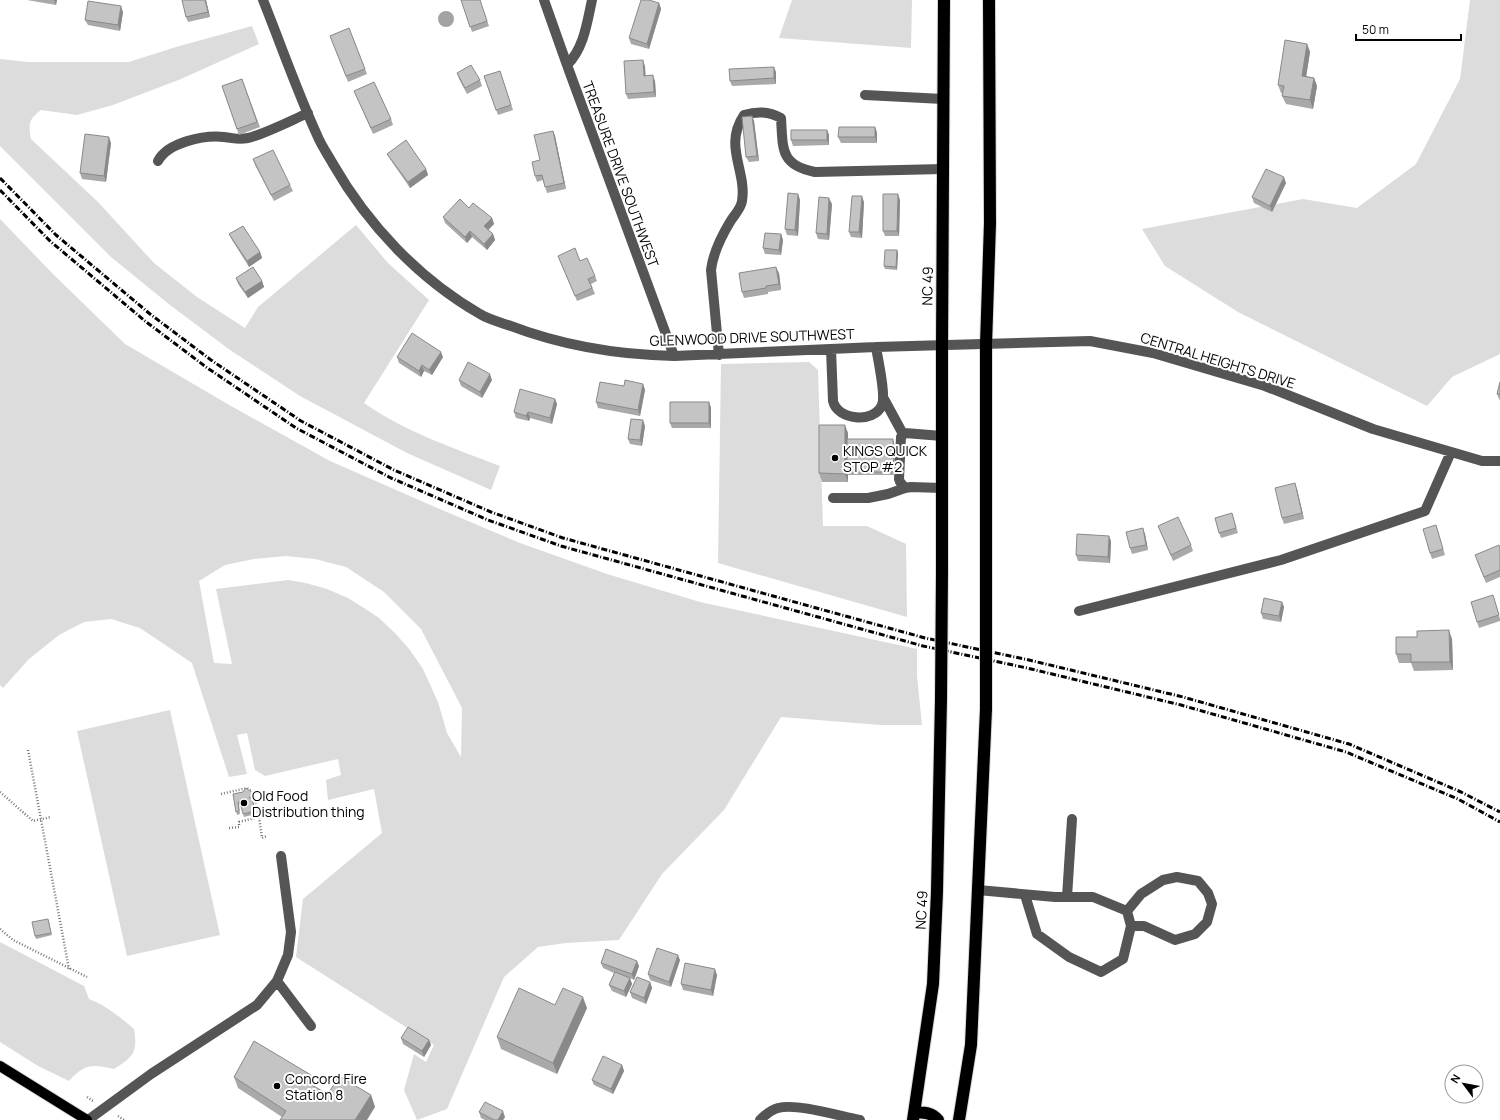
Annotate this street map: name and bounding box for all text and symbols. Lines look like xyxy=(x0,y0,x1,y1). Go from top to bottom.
scale bar xyxy=(1356,16,1461,42)
text: 50 m xyxy=(1362,21,1389,38)
street label: TREASURE DRIVE SOUTHWEST xyxy=(578,78,664,270)
street label: NC 49 xyxy=(917,266,937,306)
street label: GLENWOOD DRIVE SOUTHWEST xyxy=(649,324,855,350)
street label: CENTRAL HEIGHTS DRIVE xyxy=(1138,327,1298,393)
place label: KINGS QUICK STOP #2 xyxy=(843,441,928,476)
marker: KINGS QUICK STOP #2 xyxy=(830,453,840,463)
place label: Old Food Distribution thing xyxy=(252,786,365,821)
marker: Old Food Distribution thing xyxy=(239,798,249,808)
street label: NC 49 xyxy=(910,890,932,930)
north arrow xyxy=(1444,1064,1484,1104)
place label: Concord Fire Station 8 xyxy=(285,1069,367,1104)
text: N xyxy=(1447,1071,1464,1086)
marker: Concord Fire Station 8 xyxy=(272,1081,282,1091)

